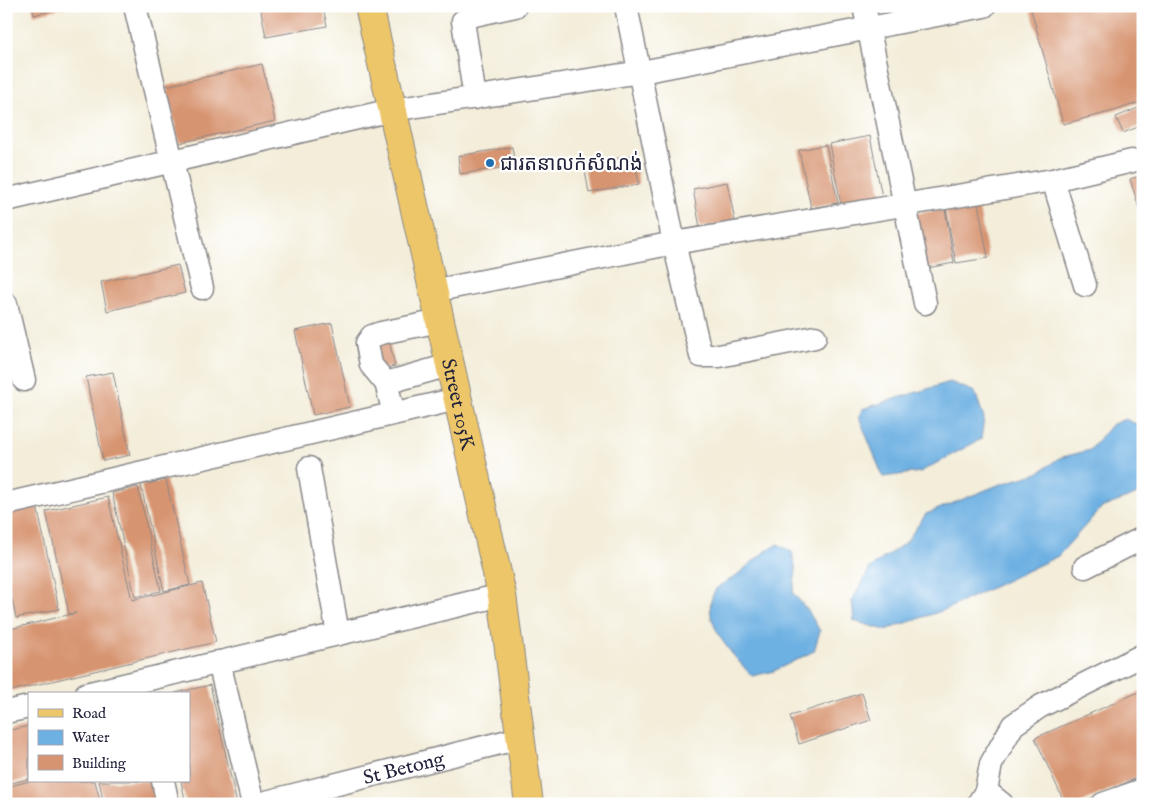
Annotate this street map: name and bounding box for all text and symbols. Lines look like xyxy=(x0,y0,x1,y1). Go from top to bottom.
place label: ជារតនាលក់សំណង់ xyxy=(500,151,643,177)
marker: ជារតនាលក់សំណង់ xyxy=(484,157,496,169)
street label: Street 105K xyxy=(435,356,480,453)
legend xyxy=(28,692,190,782)
text: Road xyxy=(72,704,107,723)
text: Water xyxy=(72,728,110,747)
street label: St Betong xyxy=(361,746,448,791)
text: Building xyxy=(72,754,127,773)

